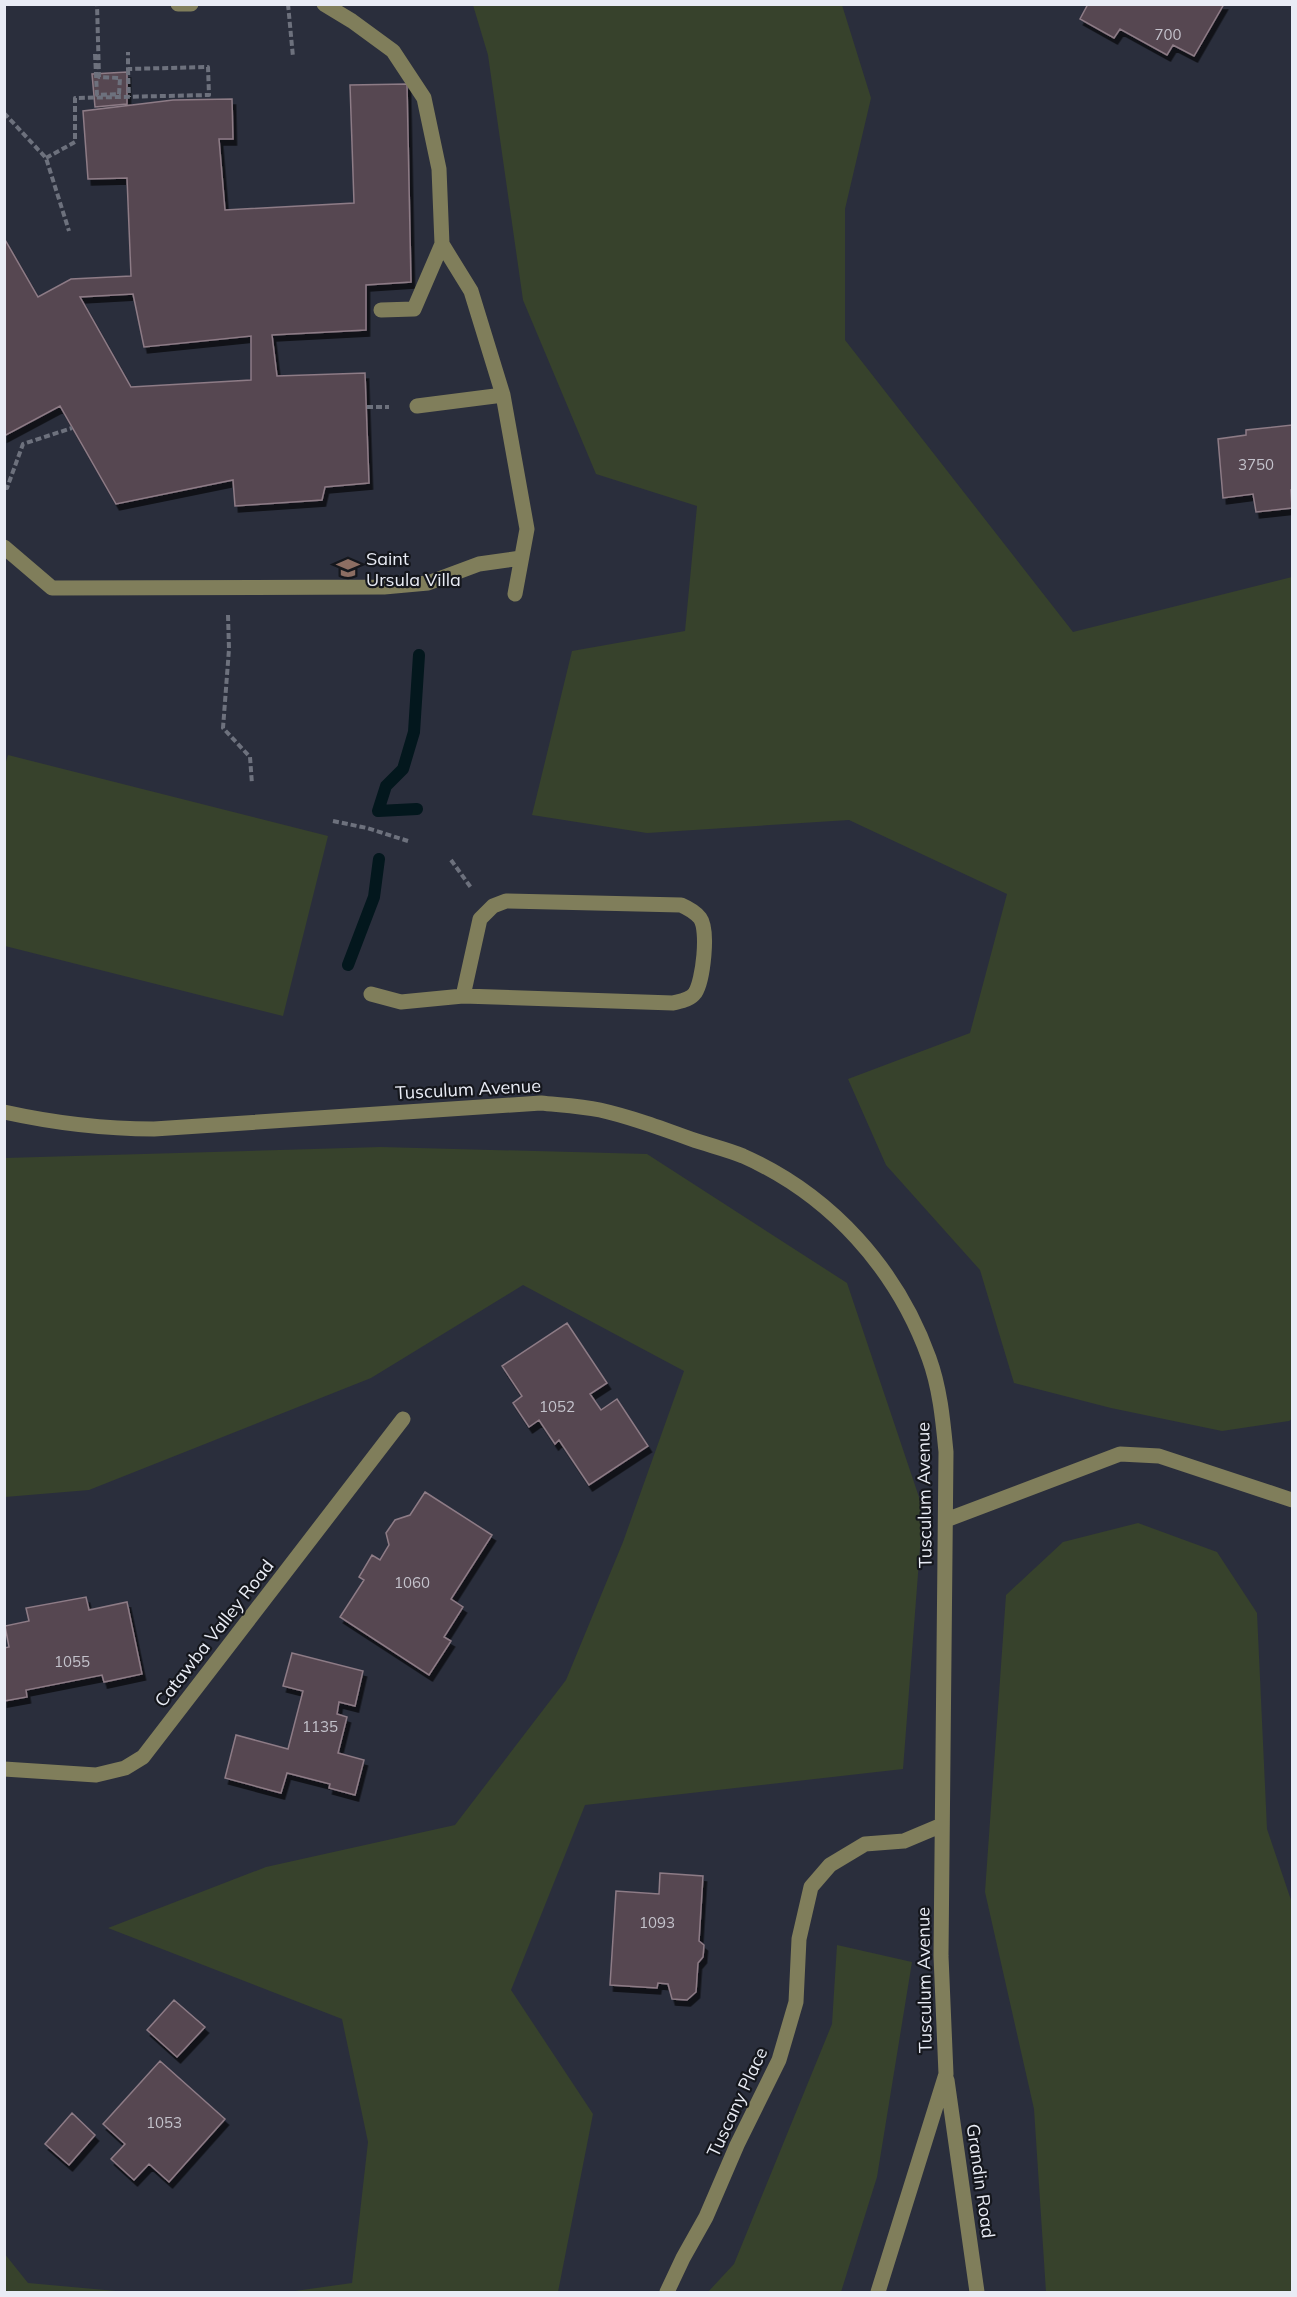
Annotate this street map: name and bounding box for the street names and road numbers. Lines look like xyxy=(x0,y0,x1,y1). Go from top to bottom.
street label: Tusculum Avenue xyxy=(394,1074,542,1104)
street label: Tusculum Avenue xyxy=(911,1422,937,1568)
street label: Catawba Valley Road xyxy=(149,1555,279,1711)
street label: Tusculum Avenue xyxy=(911,1907,937,2053)
street label: Tuscany Place xyxy=(702,2043,772,2161)
street label: Grandin Road xyxy=(962,2122,1000,2240)

